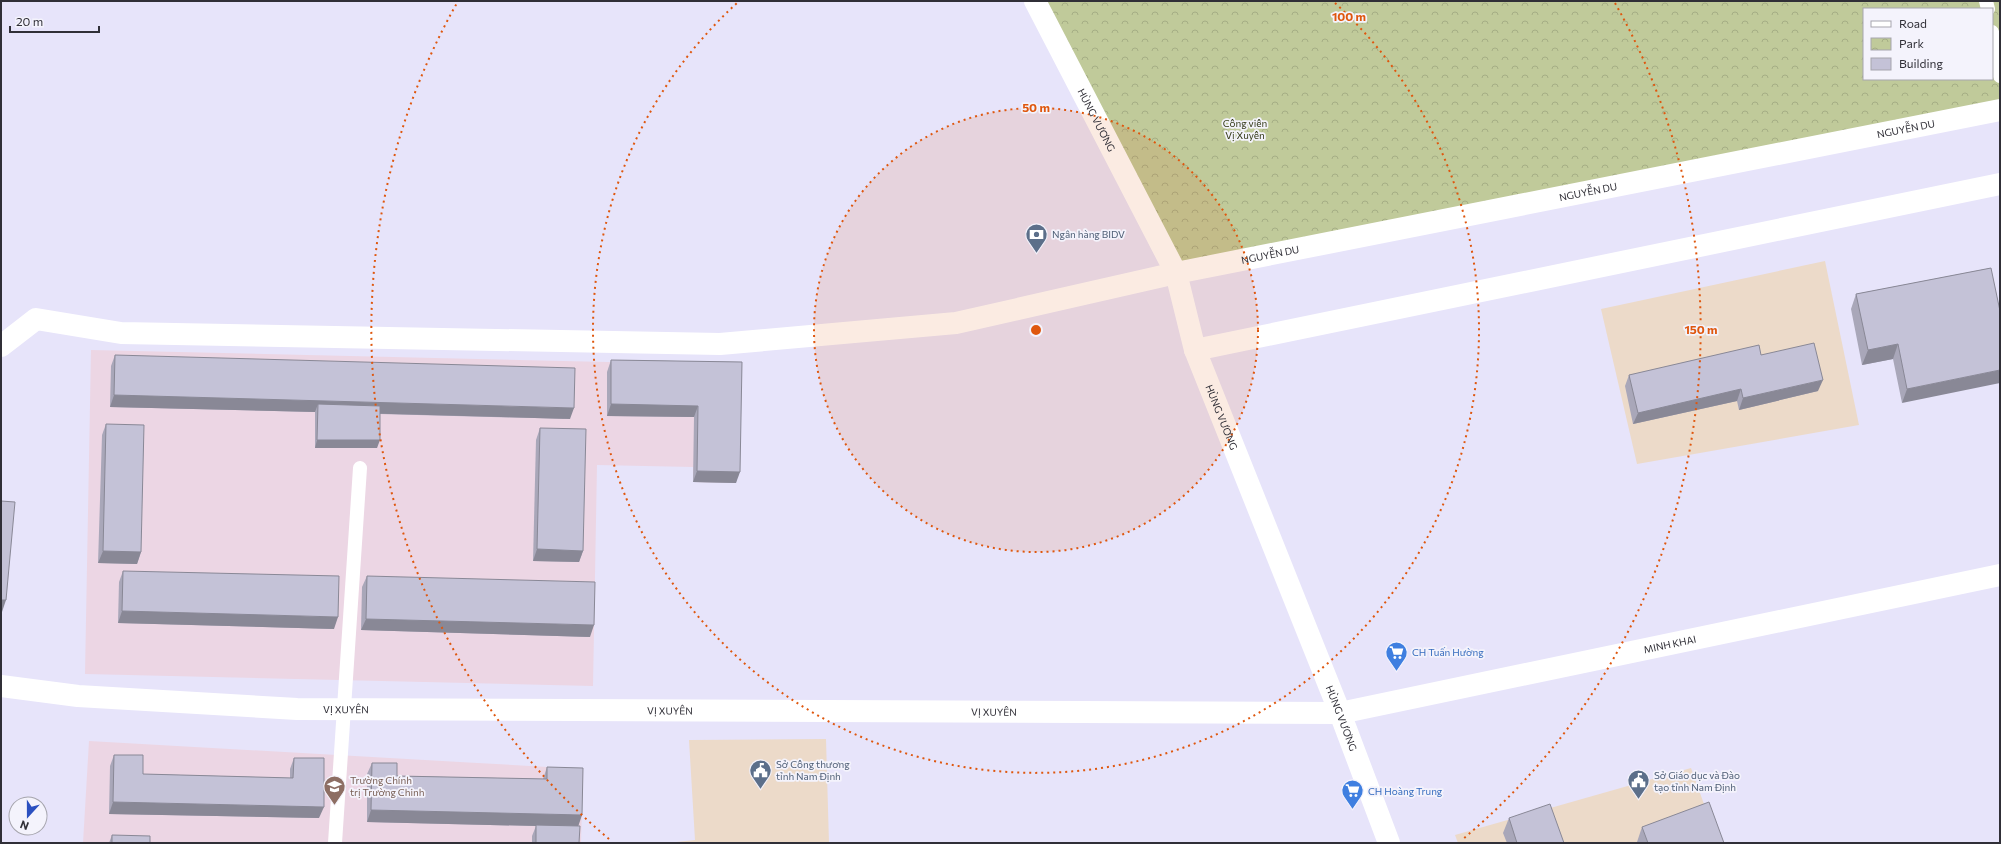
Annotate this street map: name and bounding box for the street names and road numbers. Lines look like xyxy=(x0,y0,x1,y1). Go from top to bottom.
street label: HÙNG VƯƠNG xyxy=(1075,86,1118,154)
street label: NGUYỄN DU xyxy=(1876,117,1936,140)
street label: NGUYỄN DU xyxy=(1558,180,1618,203)
street label: NGUYỄN DU xyxy=(1240,243,1300,266)
street label: HÙNG VƯƠNG xyxy=(1203,383,1240,452)
street label: MINH KHAI xyxy=(1643,633,1697,655)
street label: HÙNG VƯƠNG xyxy=(1324,684,1360,753)
street label: VỊ XUYÊN xyxy=(323,703,369,715)
street label: VỊ XUYÊN xyxy=(647,704,693,717)
street label: VỊ XUYÊN xyxy=(971,706,1017,718)

